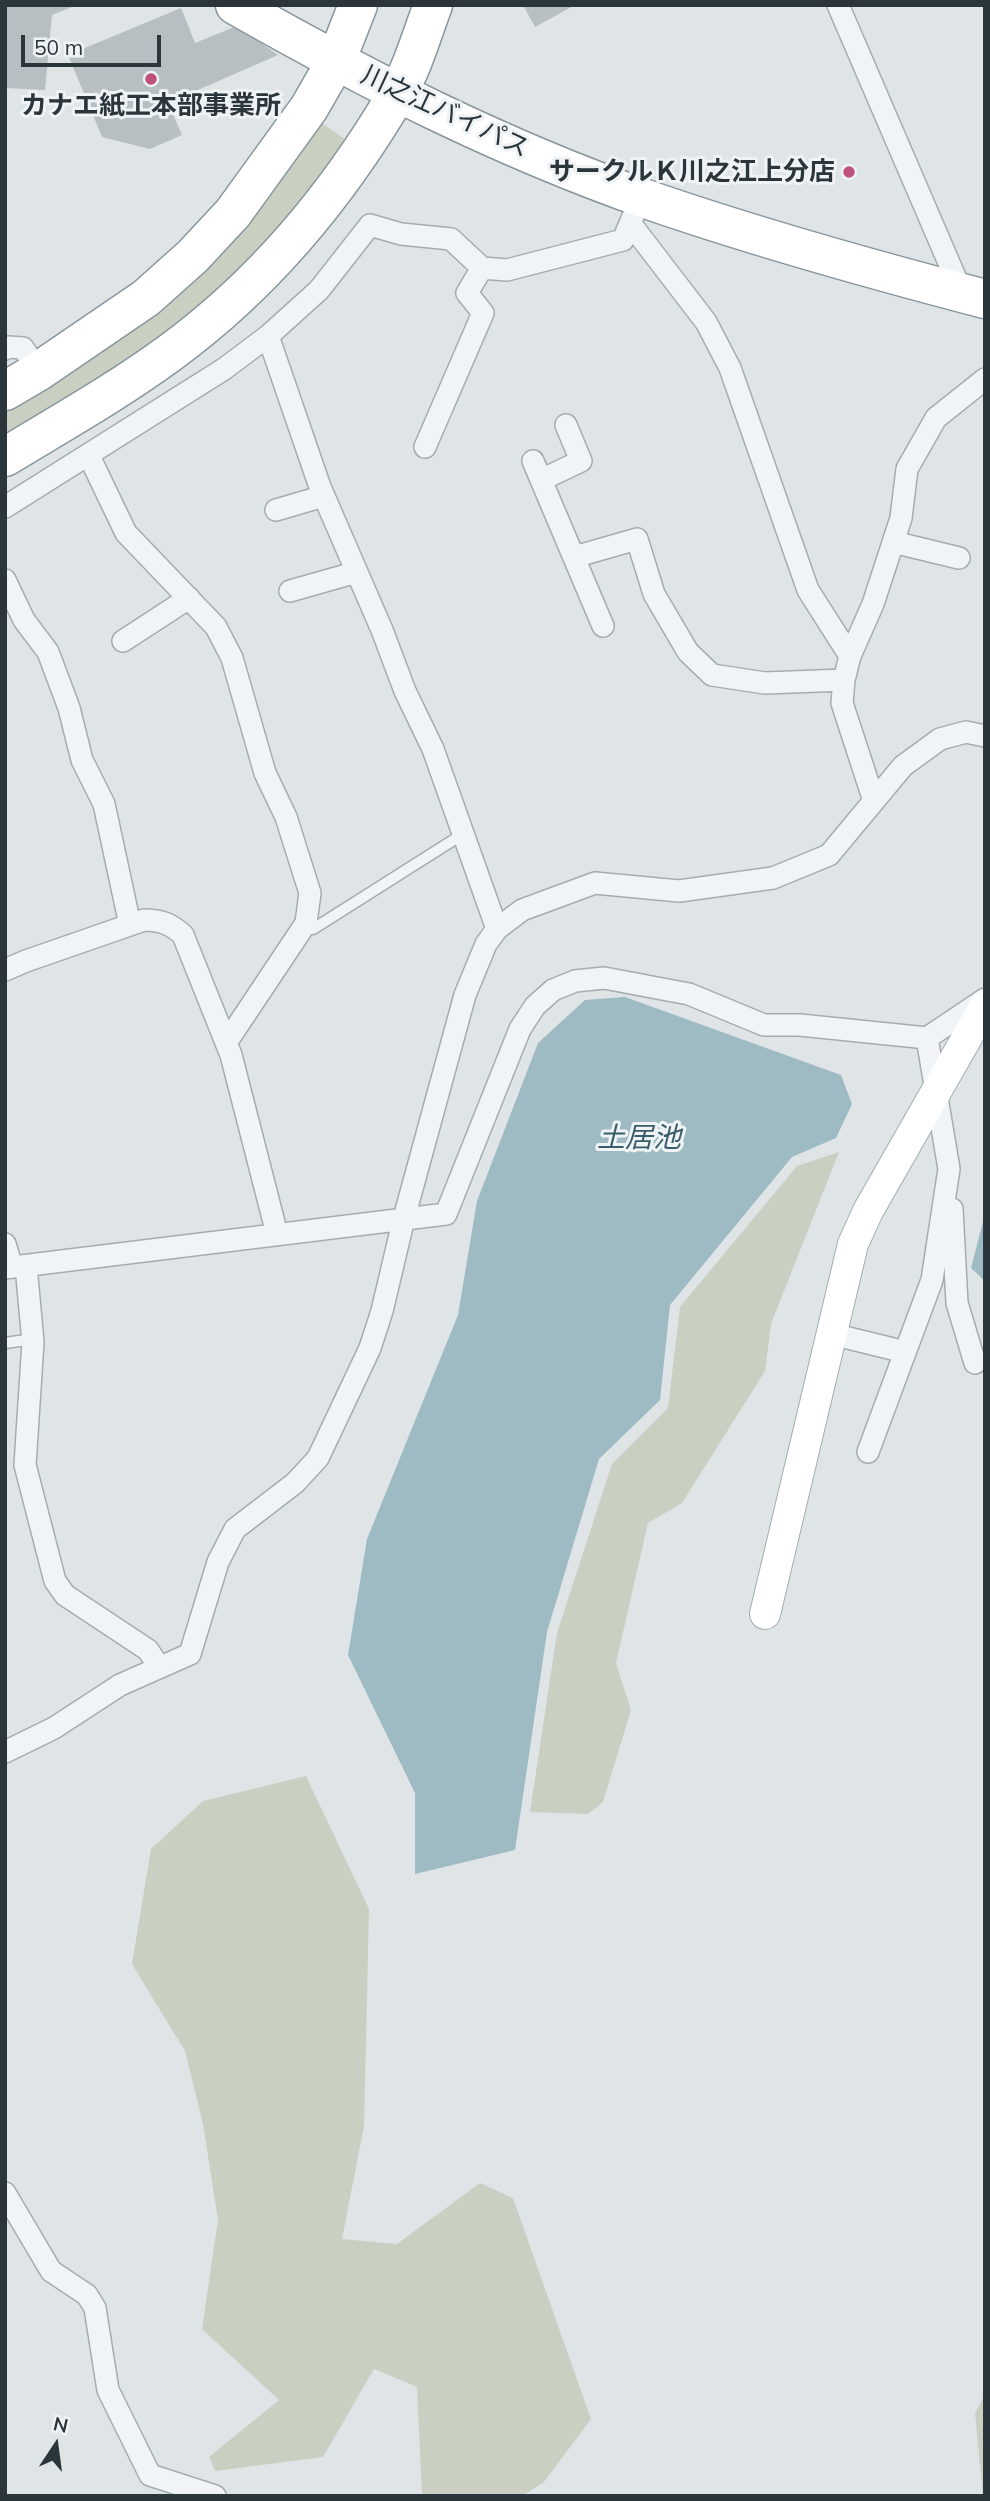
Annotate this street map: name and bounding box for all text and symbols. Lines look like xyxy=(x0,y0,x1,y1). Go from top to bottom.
scale bar xyxy=(24,21,164,65)
text: 50 m xyxy=(34,34,83,60)
street label: 川之江バイパス xyxy=(356,59,534,165)
marker: カナエ紙工本部事業所 xyxy=(143,71,159,87)
place label: カナエ紙工本部事業所 xyxy=(21,90,281,122)
place label: サークルＫ川之江上分店 xyxy=(549,156,835,188)
marker: サークルＫ川之江上分店 xyxy=(841,164,857,180)
water label: 土居池 xyxy=(597,1122,681,1156)
north arrow xyxy=(21,2410,91,2480)
text: N xyxy=(51,2411,70,2438)

